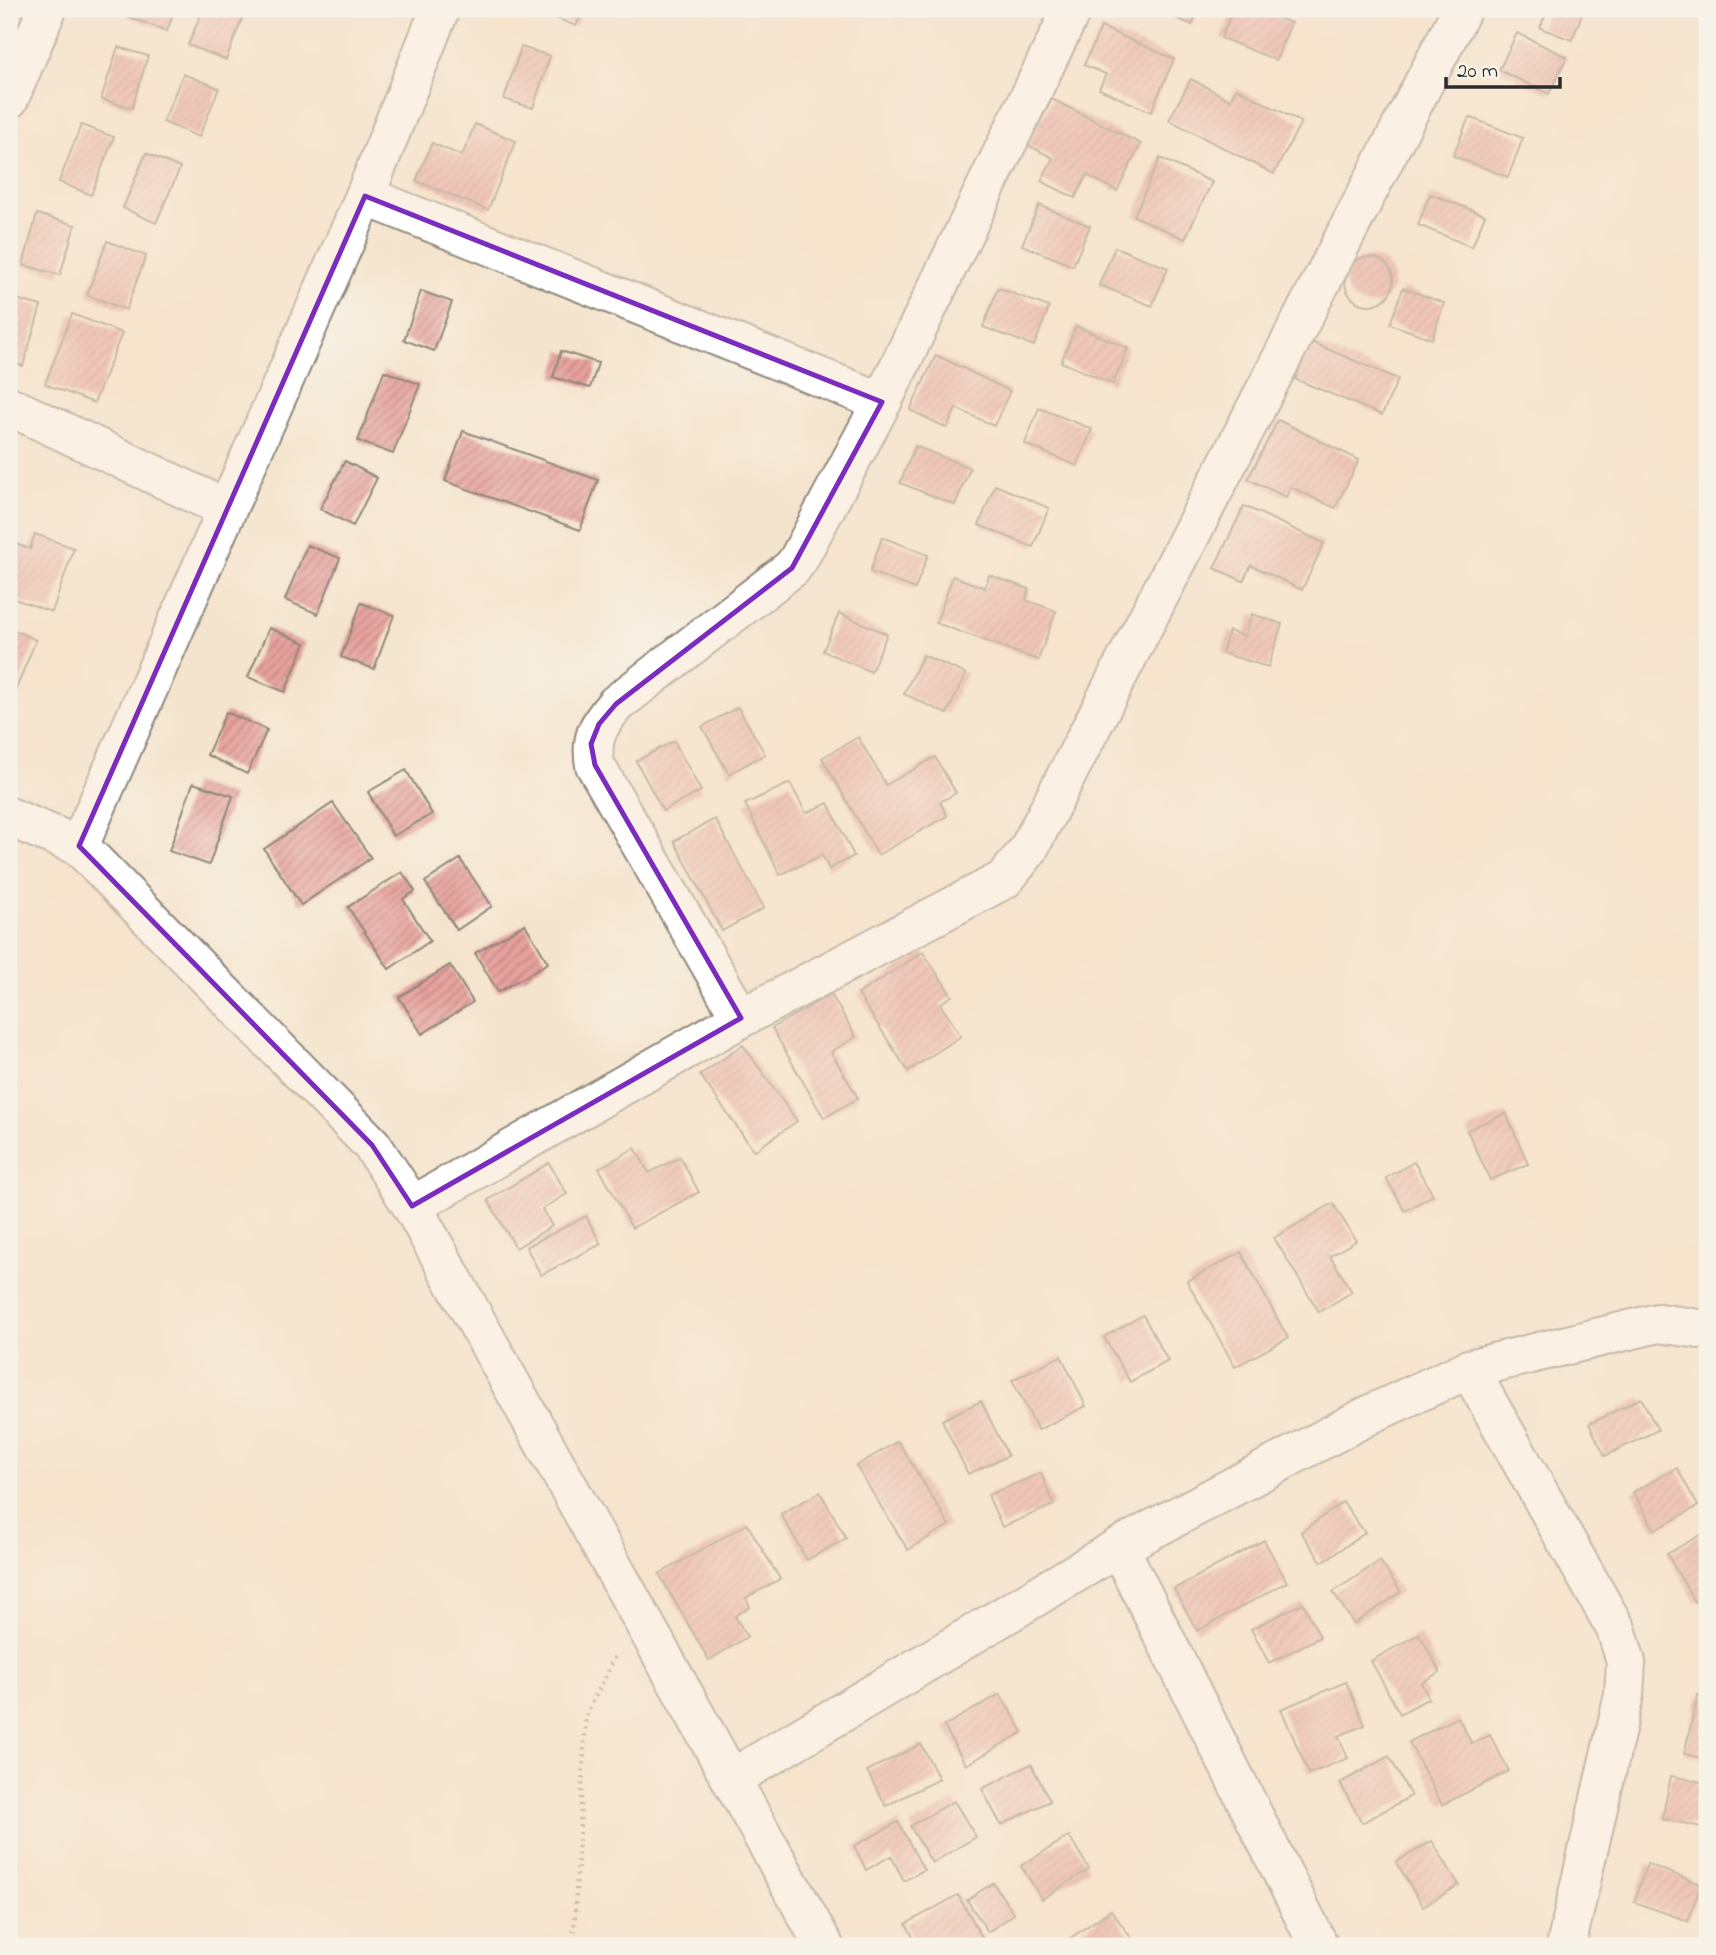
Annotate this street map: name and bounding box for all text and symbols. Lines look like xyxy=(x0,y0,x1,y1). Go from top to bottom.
scale bar xyxy=(1446,46,1560,90)
text: 20 m xyxy=(1457,57,1498,87)

